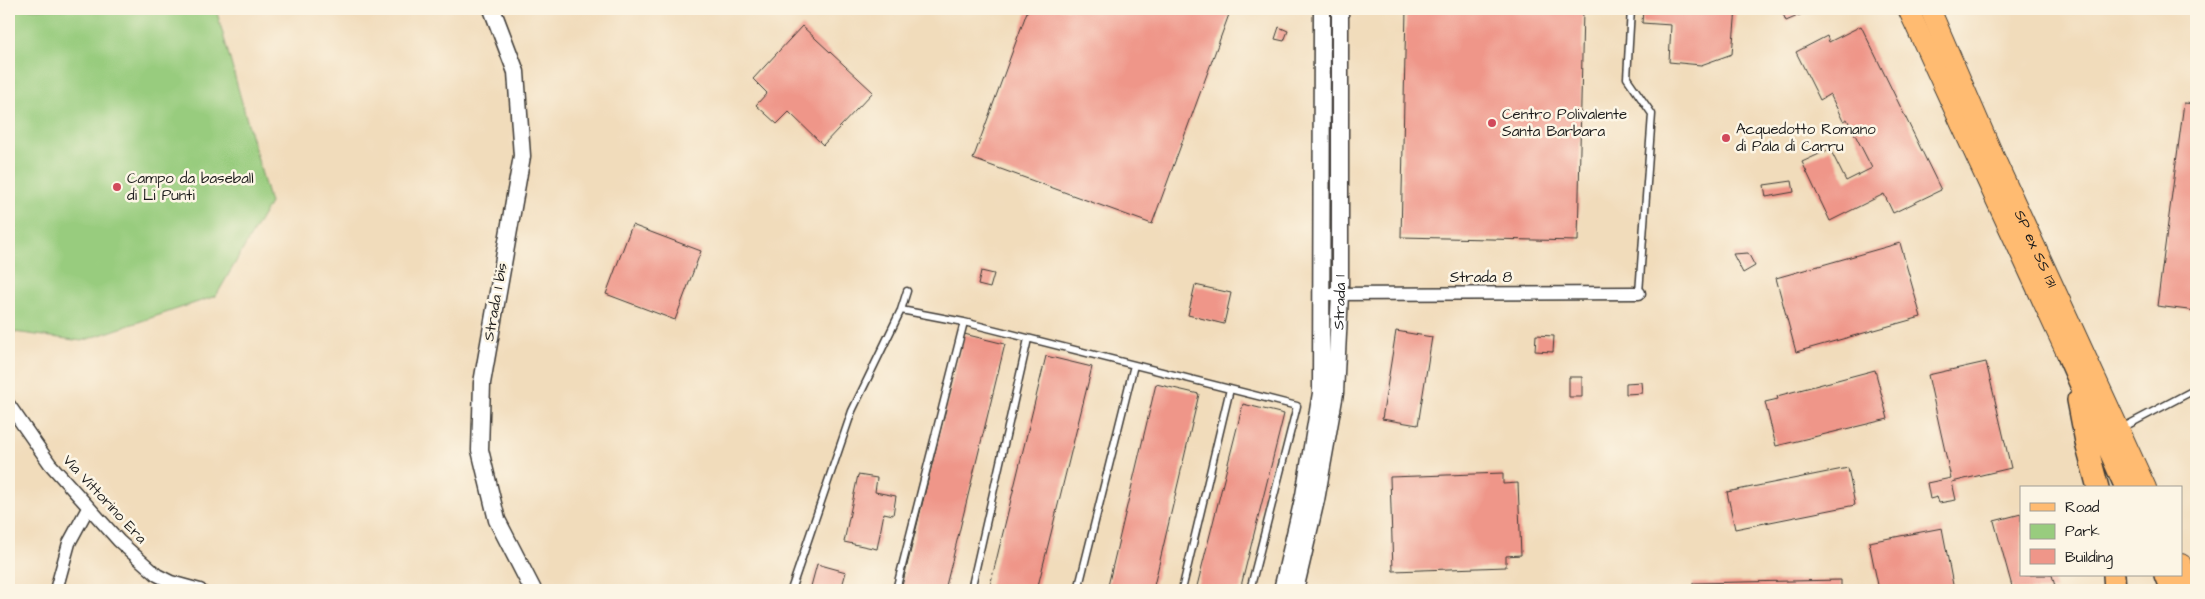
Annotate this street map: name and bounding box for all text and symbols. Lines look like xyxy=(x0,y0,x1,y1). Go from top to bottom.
place label: Centro Polivalente Santa Barbara xyxy=(1502,104,1627,142)
marker: Centro Polivalente Santa Barbara xyxy=(1486,117,1498,129)
place label: Acquedotto Romano di Pala di Carru xyxy=(1736,119,1876,157)
marker: Acquedotto Romano di Pala di Carru xyxy=(1720,132,1732,144)
place label: Campo da baseball di Li Punti xyxy=(127,168,254,206)
marker: Campo da baseball di Li Punti xyxy=(111,181,123,193)
street label: SP ex SS 131 xyxy=(2009,207,2063,291)
street label: Strada 1 bis xyxy=(478,261,513,343)
street label: Strada 8 xyxy=(1450,267,1513,288)
street label: Strada 1 xyxy=(1328,275,1351,330)
street label: Via Vittorino Era xyxy=(58,450,152,549)
legend xyxy=(2020,486,2182,576)
text: Road xyxy=(2065,497,2100,518)
text: Park xyxy=(2065,521,2100,542)
text: Building xyxy=(2065,547,2113,569)

